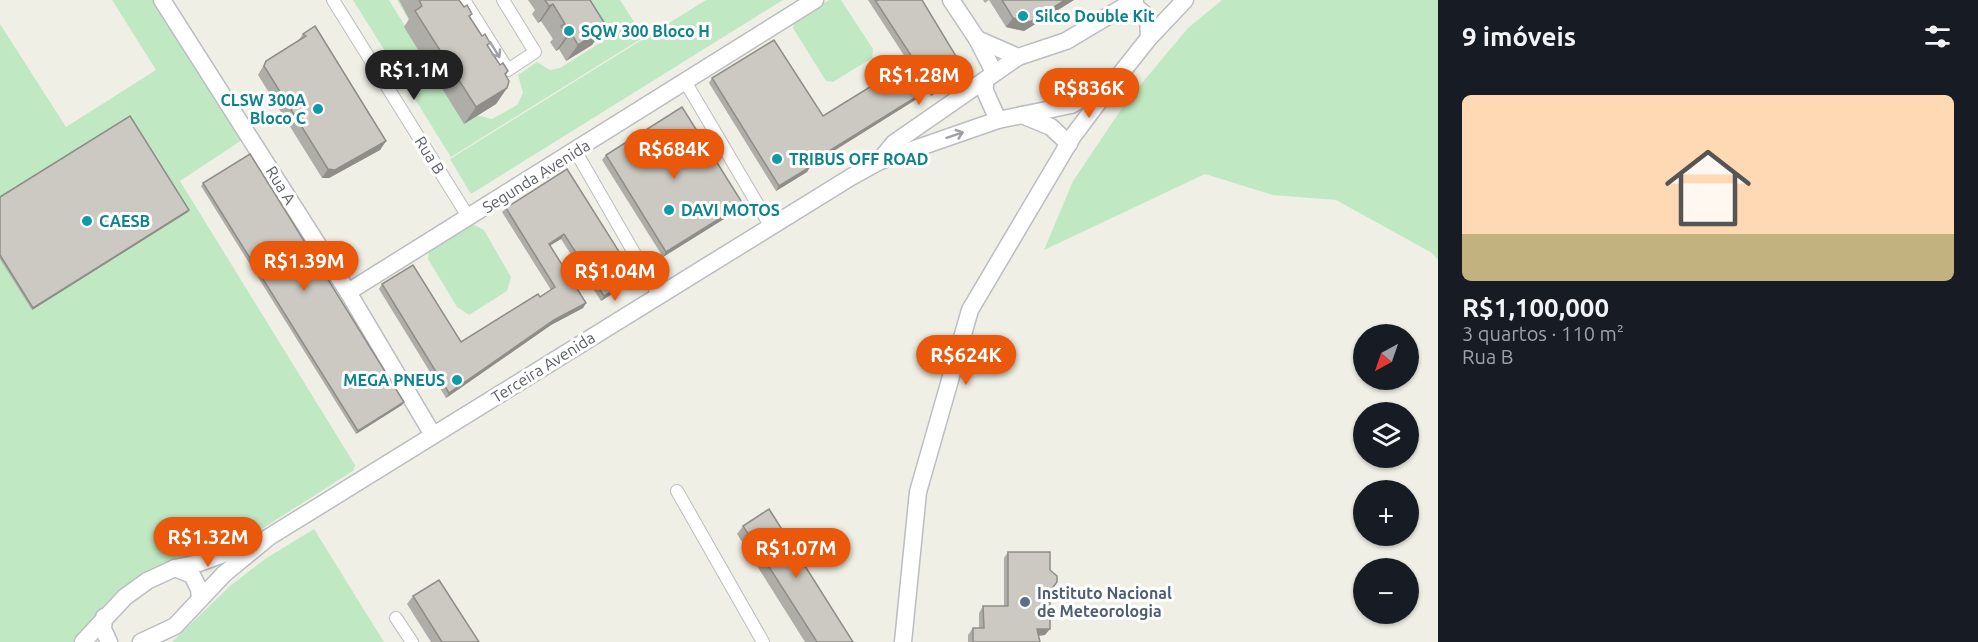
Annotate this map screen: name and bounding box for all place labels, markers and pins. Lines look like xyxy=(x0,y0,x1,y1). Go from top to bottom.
place label: Silco Double Kit xyxy=(1035,7,1155,25)
marker: Silco Double Kit xyxy=(1016,9,1030,23)
place label: SQW 300 Bloco H xyxy=(581,22,710,40)
marker: SQW 300 Bloco H xyxy=(562,24,576,38)
pin: R$1.1M xyxy=(365,50,463,101)
pin: R$1.28M xyxy=(864,55,974,106)
pin: R$836K xyxy=(1040,68,1138,119)
place label: CLSW 300A Bloco C xyxy=(221,91,307,127)
marker: CLSW 300A Bloco C xyxy=(311,102,325,116)
pin: R$684K xyxy=(625,129,723,180)
place label: TRIBUS OFF ROAD xyxy=(789,150,928,168)
marker: TRIBUS OFF ROAD xyxy=(770,152,784,166)
place label: DAVI MOTOS xyxy=(681,201,780,219)
marker: DAVI MOTOS xyxy=(662,203,676,217)
place label: CAESB xyxy=(99,212,150,230)
marker: CAESB xyxy=(80,214,94,228)
pin: R$1.39M xyxy=(249,241,359,292)
pin: R$1.04M xyxy=(560,251,670,302)
pin: R$624K xyxy=(917,335,1015,386)
place label: MEGA PNEUS xyxy=(343,371,445,389)
marker: MEGA PNEUS xyxy=(450,373,464,387)
pin: R$1.32M xyxy=(153,517,263,568)
pin: R$1.07M xyxy=(741,528,851,579)
place label: Instituto Nacional de Meteorologia xyxy=(1037,584,1172,620)
marker: Instituto Nacional de Meteorologia xyxy=(1018,595,1032,609)

